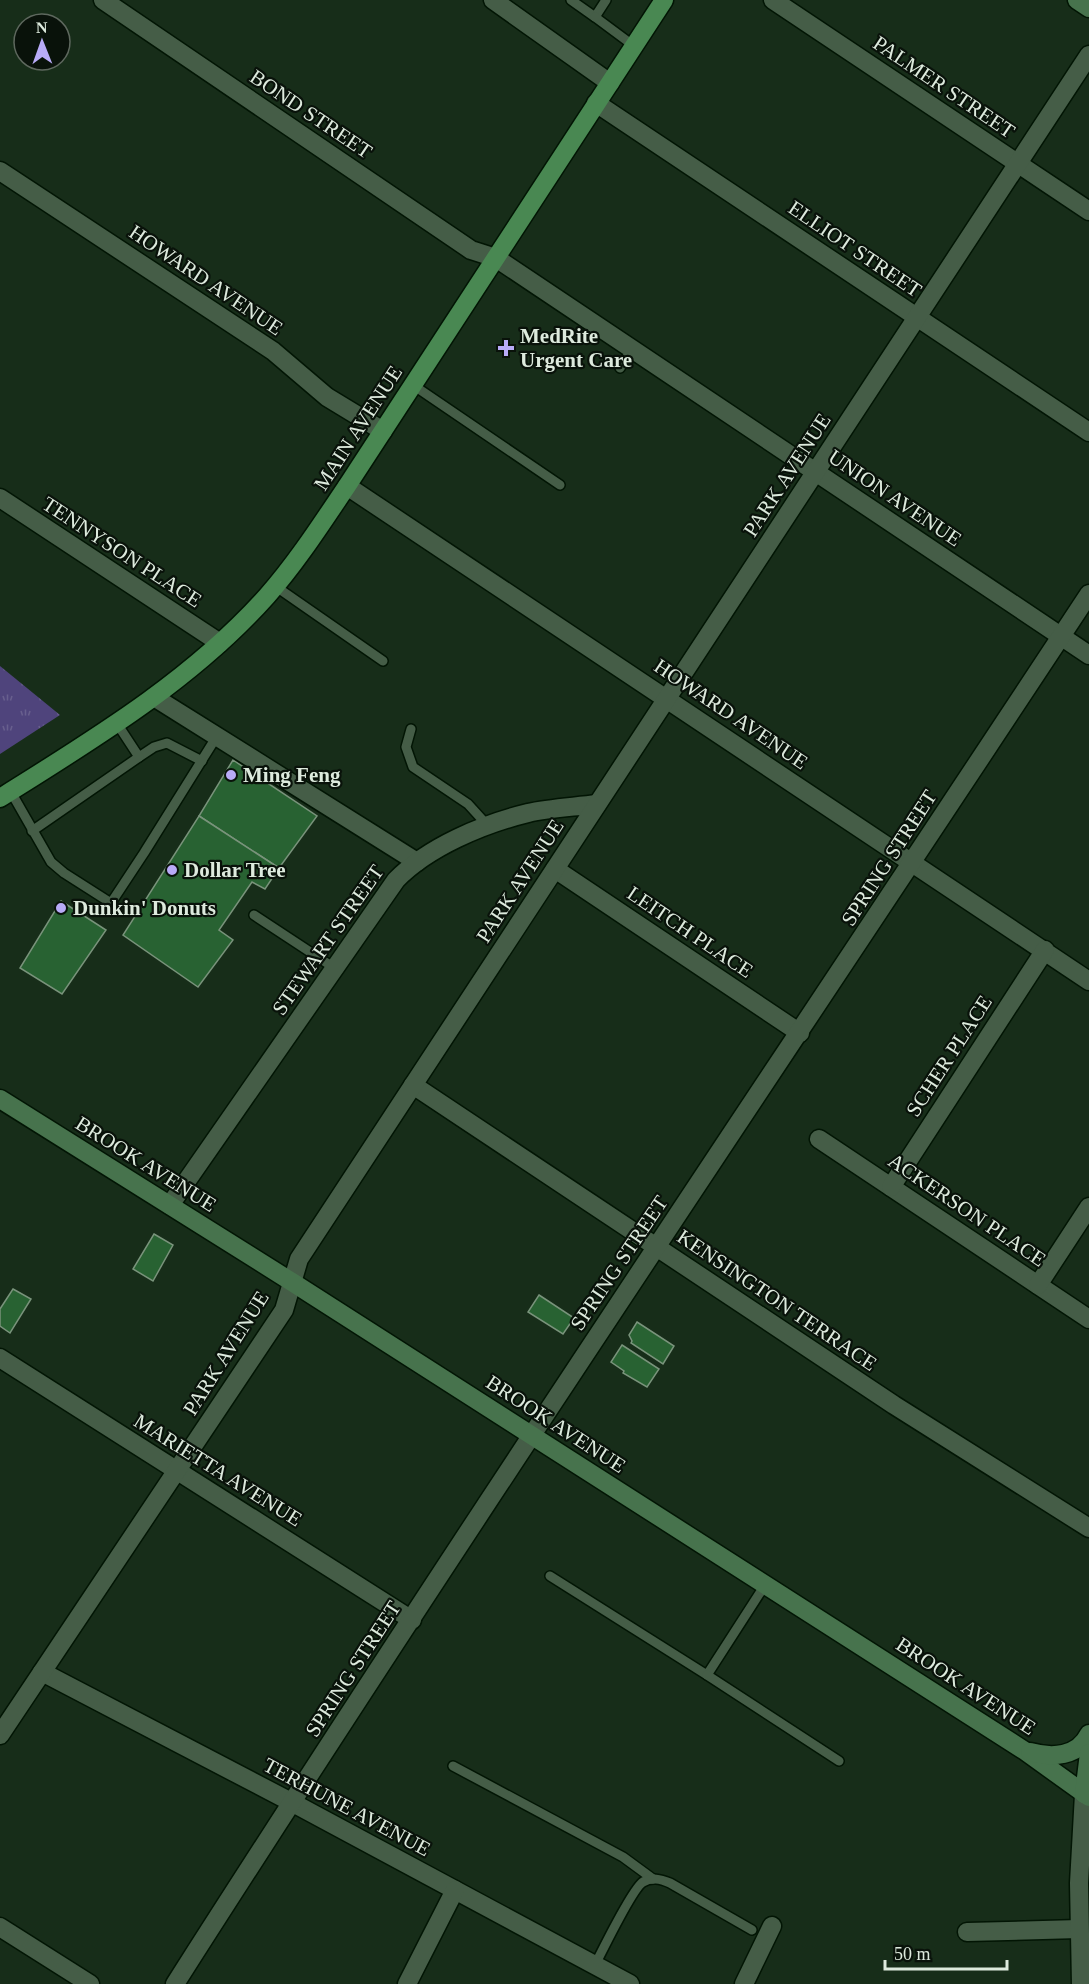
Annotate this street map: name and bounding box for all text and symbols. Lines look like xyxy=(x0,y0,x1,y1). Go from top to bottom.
north arrow xyxy=(12,12,72,72)
text: N xyxy=(36,19,48,36)
street label: PALMER STREET xyxy=(869,31,1019,143)
street label: BOND STREET xyxy=(246,64,377,164)
street label: ELLIOT STREET xyxy=(784,196,926,302)
street label: HOWARD AVENUE xyxy=(125,220,287,340)
place label: MedRite Urgent Care xyxy=(520,324,632,372)
marker: MedRite Urgent Care xyxy=(497,339,515,357)
street label: MAIN AVENUE xyxy=(309,361,407,495)
street label: PARK AVENUE xyxy=(738,409,836,541)
street label: UNION AVENUE xyxy=(824,445,966,551)
street label: TENNYSON PLACE xyxy=(38,492,206,612)
street label: HOWARD AVENUE xyxy=(650,654,812,774)
place label: Ming Feng xyxy=(243,763,341,787)
marker: Ming Feng xyxy=(224,768,238,782)
street label: SPRING STREET xyxy=(836,786,942,930)
street label: PARK AVENUE xyxy=(471,815,569,947)
place label: Dollar Tree xyxy=(184,858,286,882)
street label: STEWART STREET xyxy=(267,860,389,1020)
marker: Dollar Tree xyxy=(165,863,179,877)
street label: LEITCH PLACE xyxy=(623,881,757,983)
place label: Dunkin' Donuts xyxy=(73,896,216,920)
marker: Dunkin' Donuts xyxy=(54,901,68,915)
street label: SCHER PLACE xyxy=(901,991,997,1121)
street label: BROOK AVENUE xyxy=(71,1111,221,1217)
street label: ACKERSON PLACE xyxy=(884,1148,1050,1272)
street label: SPRING STREET xyxy=(565,1191,673,1335)
street label: KENSINGTON TERRACE xyxy=(673,1224,881,1376)
street label: PARK AVENUE xyxy=(178,1287,274,1419)
street label: BROOK AVENUE xyxy=(482,1370,630,1478)
street label: MARIETTA AVENUE xyxy=(130,1409,306,1531)
street label: SPRING STREET xyxy=(300,1597,406,1741)
street label: BROOK AVENUE xyxy=(892,1632,1040,1740)
street label: TERHUNE AVENUE xyxy=(259,1753,435,1861)
scale bar xyxy=(885,1933,1006,1971)
text: 50 m xyxy=(894,1944,931,1964)

